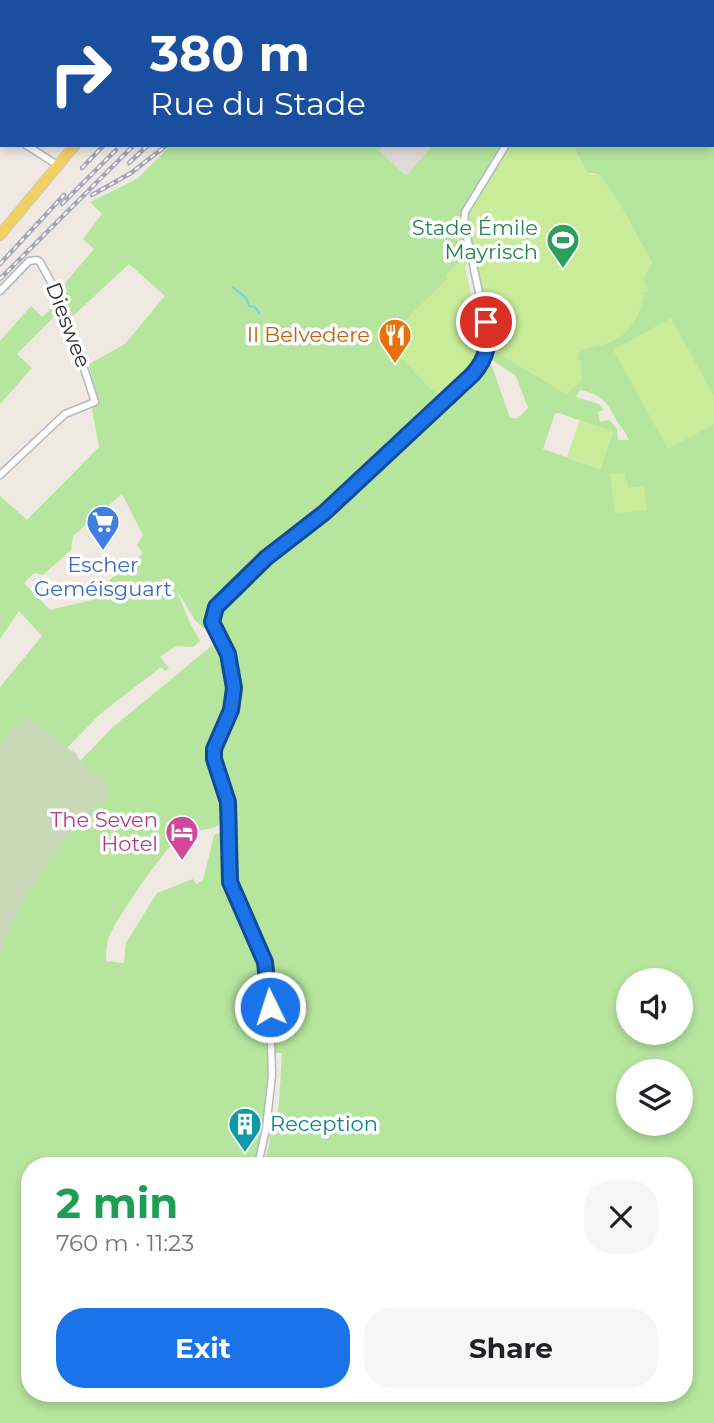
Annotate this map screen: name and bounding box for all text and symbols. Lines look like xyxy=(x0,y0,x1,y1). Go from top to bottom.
text: 380 m xyxy=(150,24,310,83)
icon: right xyxy=(35,28,126,119)
text: Rue du Stade xyxy=(150,84,366,123)
place label: Stade Émile Mayrisch xyxy=(412,215,538,264)
sports icon: Stade Émile Mayrisch xyxy=(544,221,582,270)
street label: Dieswee xyxy=(41,279,96,371)
pin xyxy=(456,292,516,352)
icon: arrive xyxy=(467,303,505,341)
restaurant icon: Il Belvedere xyxy=(376,316,414,365)
place label: Il Belvedere xyxy=(247,322,370,347)
supermarket icon: Escher Geméisguart xyxy=(84,503,122,552)
place label: Escher Geméisguart xyxy=(34,552,172,601)
place label: The Seven Hotel xyxy=(50,807,158,856)
hotel icon: The Seven Hotel xyxy=(163,813,201,862)
map controls xyxy=(616,968,693,1136)
button: sound xyxy=(616,968,693,1045)
position arrow xyxy=(233,970,307,1044)
button: layers xyxy=(616,1059,693,1136)
building icon: Reception xyxy=(226,1105,264,1154)
place label: Reception xyxy=(270,1111,378,1136)
text: 2 min xyxy=(56,1177,178,1229)
button: close xyxy=(584,1180,658,1254)
text: 760 m · 11:23 xyxy=(56,1229,194,1257)
button: Exit xyxy=(56,1308,350,1388)
button: Share xyxy=(364,1308,658,1388)

